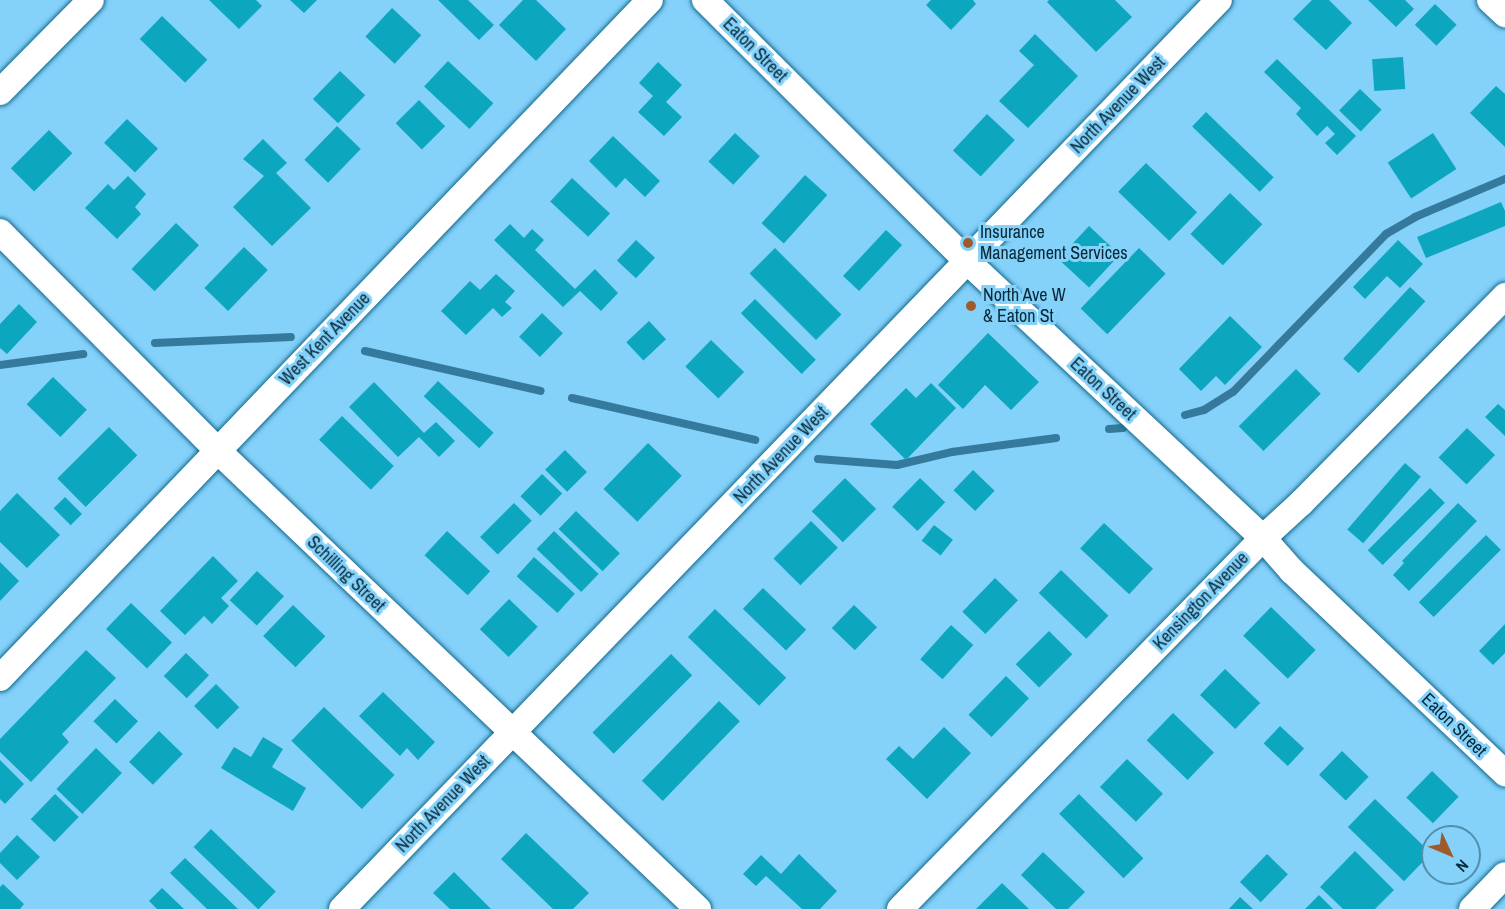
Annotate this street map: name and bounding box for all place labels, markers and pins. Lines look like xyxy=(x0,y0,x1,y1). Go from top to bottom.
place label: Insurance Management Services xyxy=(980,222,1128,264)
marker: Insurance Management Services xyxy=(961,236,975,250)
place label: North Ave W & Eaton St xyxy=(983,285,1066,328)
marker: North Ave W & Eaton St xyxy=(964,299,978,313)

